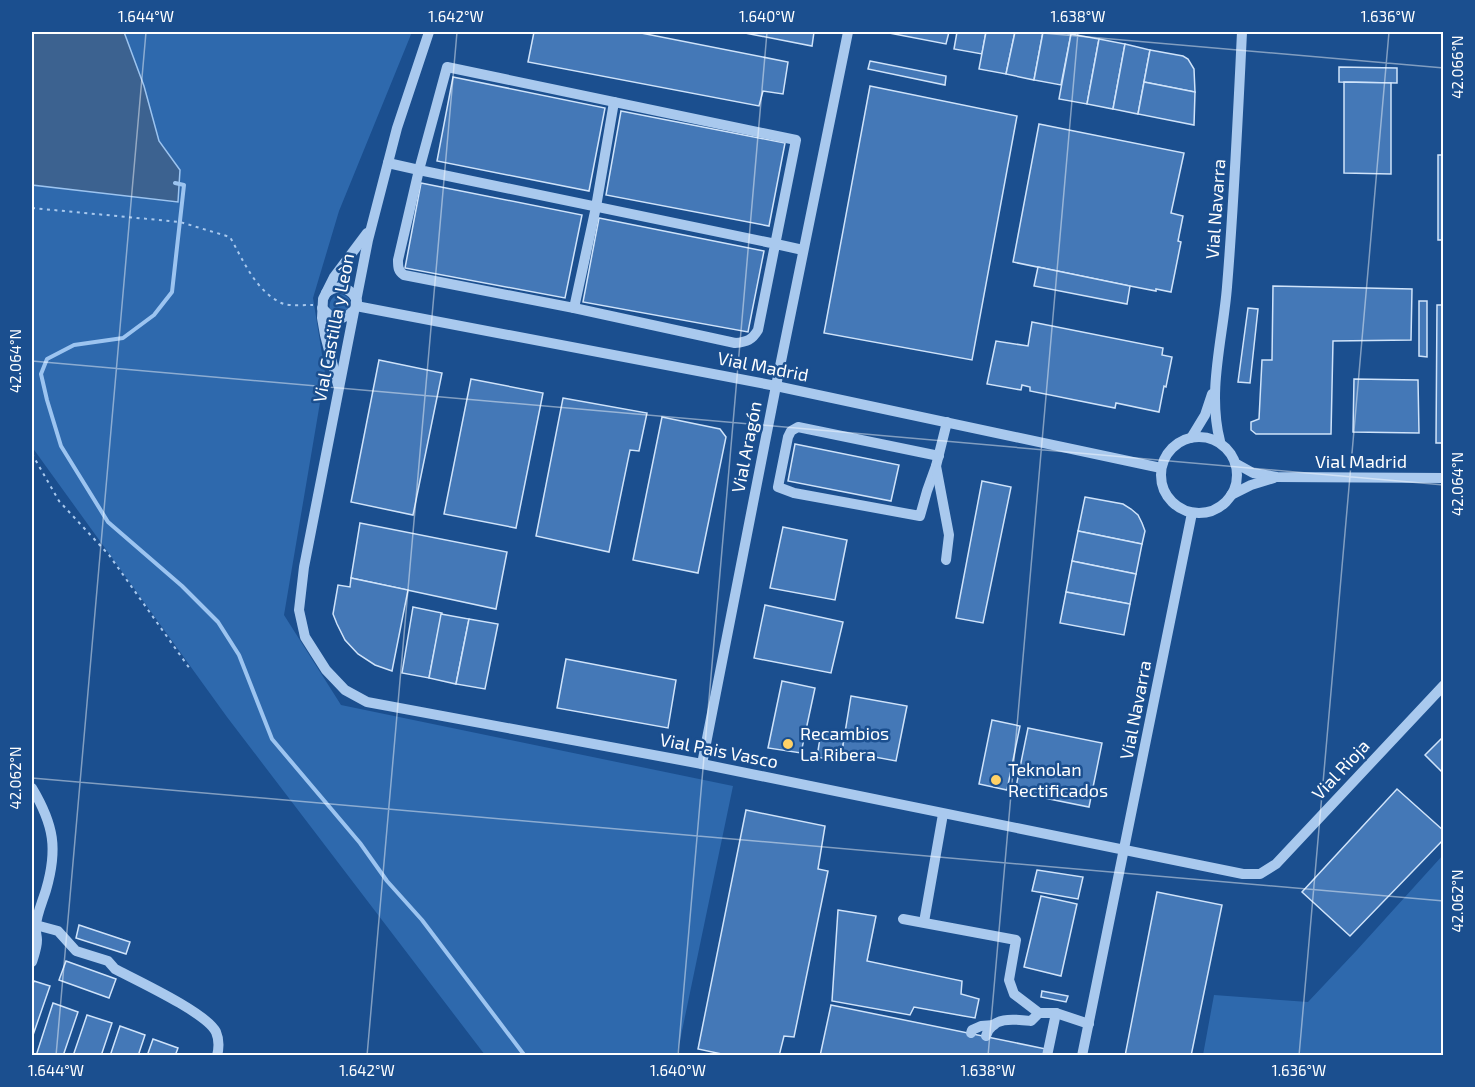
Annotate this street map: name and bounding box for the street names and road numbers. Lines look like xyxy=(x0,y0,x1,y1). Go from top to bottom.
street label: Vial Navarra xyxy=(1201,158,1229,260)
street label: Vial Castilla y Leòn xyxy=(308,251,358,404)
street label: Vial Madrid xyxy=(716,346,811,386)
street label: Vial Aragón xyxy=(726,399,766,494)
street label: Vial Madrid xyxy=(1315,450,1407,472)
street label: Vial Navarra xyxy=(1115,658,1155,761)
street label: Vial Pais Vasco xyxy=(658,728,780,772)
street label: Vial Rioja xyxy=(1307,735,1374,804)

